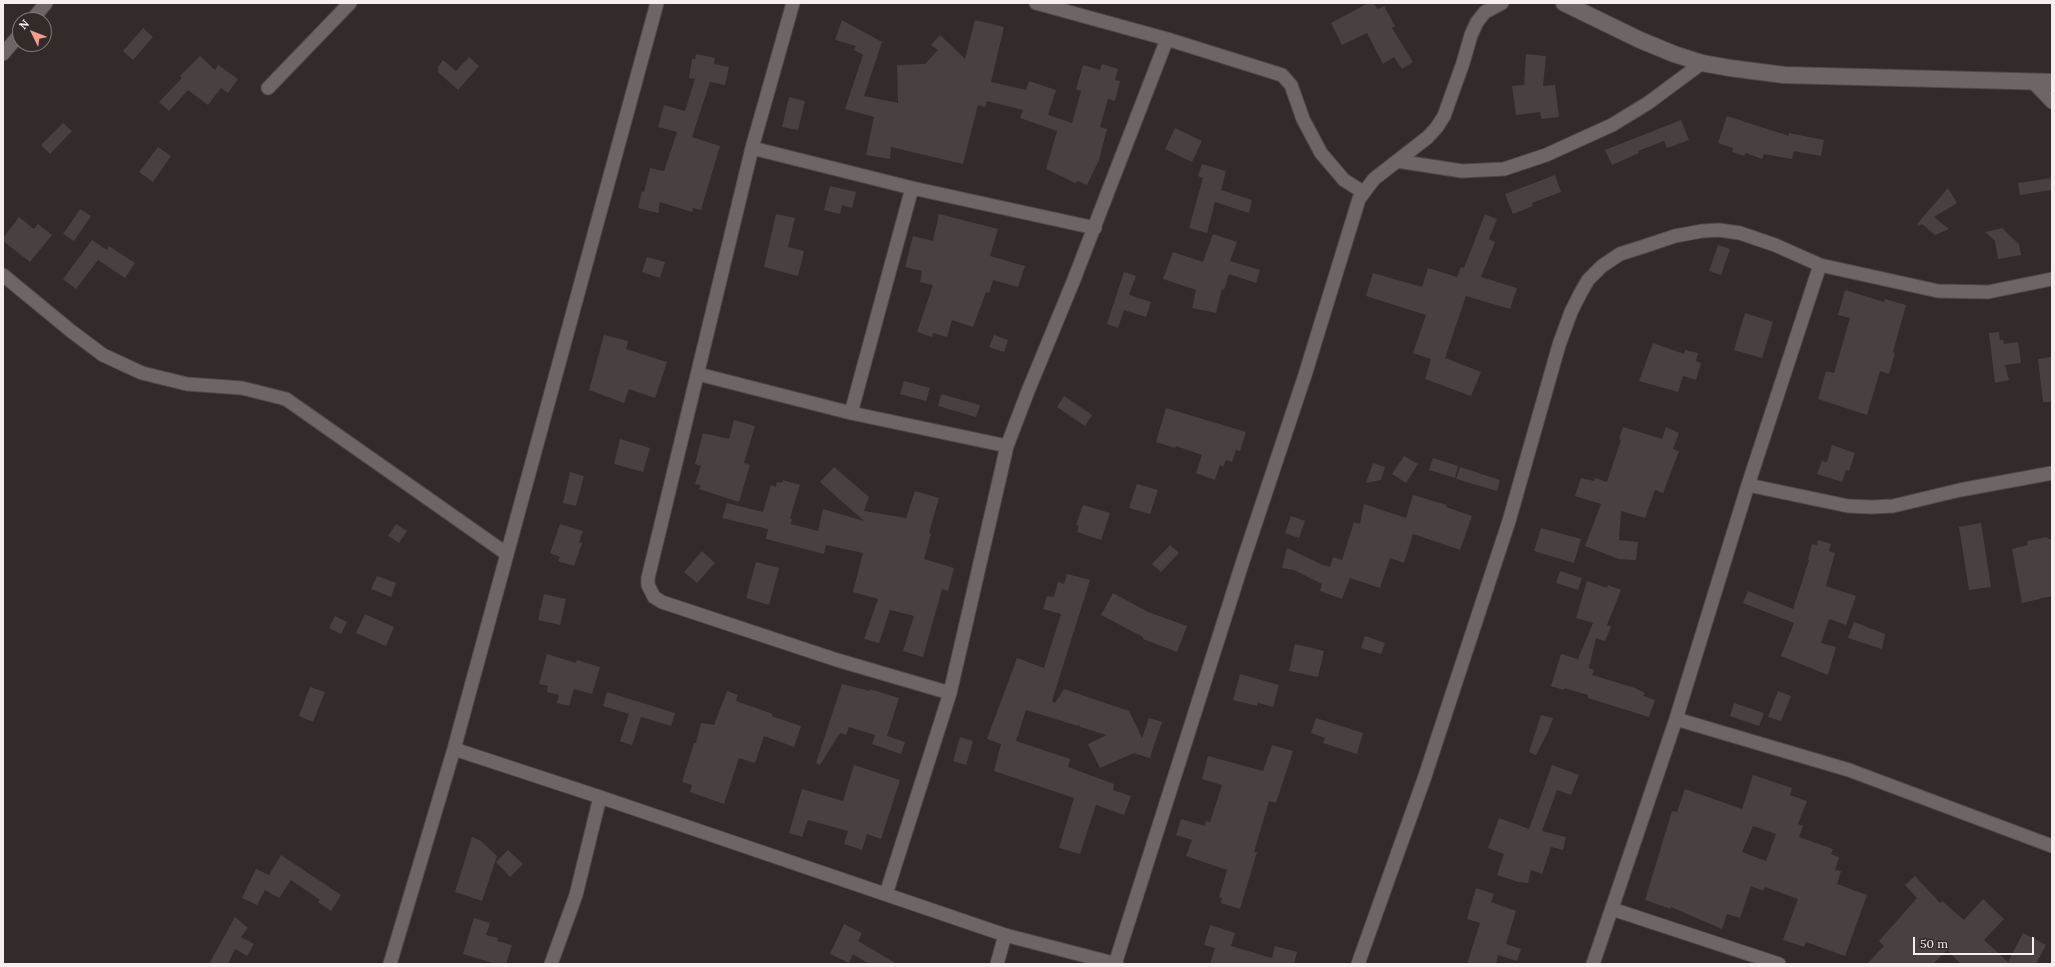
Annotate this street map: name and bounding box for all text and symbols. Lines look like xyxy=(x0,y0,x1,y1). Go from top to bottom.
north arrow xyxy=(12,12,52,52)
text: N xyxy=(16,17,32,32)
scale bar xyxy=(1915,929,2036,955)
text: 50 m xyxy=(1920,936,1948,951)

